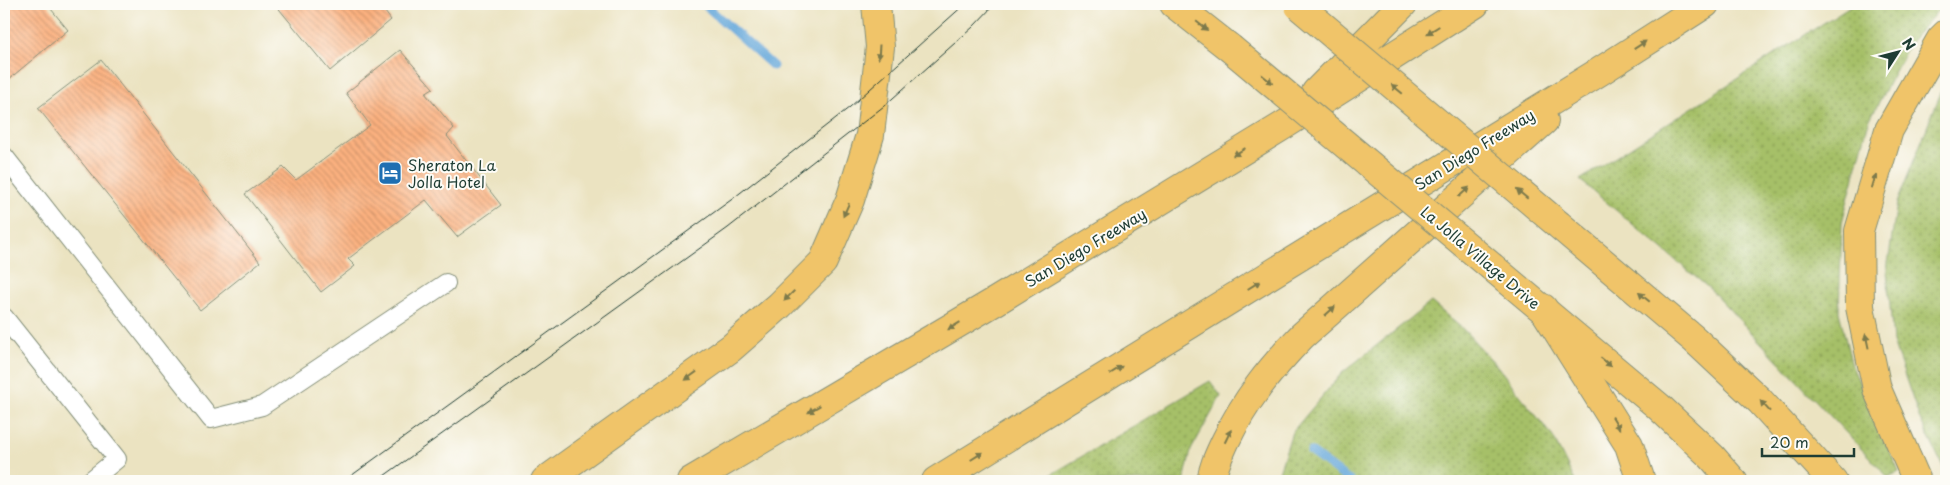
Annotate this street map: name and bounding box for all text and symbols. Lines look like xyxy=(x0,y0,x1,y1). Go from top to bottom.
one-way arrow xyxy=(1195,20,1208,31)
one-way arrow xyxy=(1427,25,1440,34)
north arrow xyxy=(1872,28,1922,78)
text: N xyxy=(1897,33,1921,55)
one-way arrow xyxy=(1634,41,1647,50)
one-way arrow xyxy=(875,45,883,61)
one-way arrow xyxy=(1261,74,1274,85)
one-way arrow xyxy=(1392,83,1404,95)
street label: San Diego Freeway xyxy=(1409,103,1539,195)
one-way arrow xyxy=(1233,148,1246,157)
place label: Sheraton La Jolla Hotel xyxy=(408,153,496,193)
hotel icon: Sheraton La Jolla Hotel xyxy=(377,160,403,186)
one-way arrow xyxy=(1870,174,1878,189)
one-way arrow xyxy=(1458,186,1470,198)
one-way arrow xyxy=(1516,188,1528,200)
street label: La Jolla Village Drive xyxy=(1416,200,1546,314)
street label: San Diego Freeway xyxy=(1020,202,1150,292)
one-way arrow xyxy=(841,203,849,217)
one-way arrow xyxy=(1247,280,1260,290)
one-way arrow xyxy=(783,290,795,302)
one-way arrow xyxy=(1638,292,1651,303)
one-way arrow xyxy=(1323,305,1335,317)
one-way arrow xyxy=(948,321,961,330)
one-way arrow xyxy=(1862,333,1870,349)
one-way arrow xyxy=(1600,357,1613,368)
one-way arrow xyxy=(1109,366,1122,375)
one-way arrow xyxy=(684,371,698,381)
one-way arrow xyxy=(1759,401,1771,413)
one-way arrow xyxy=(808,404,821,413)
one-way arrow xyxy=(1611,416,1620,430)
scale bar xyxy=(1762,425,1855,457)
one-way arrow xyxy=(1224,429,1232,443)
text: 20 m xyxy=(1770,430,1809,453)
one-way arrow xyxy=(971,451,984,460)

